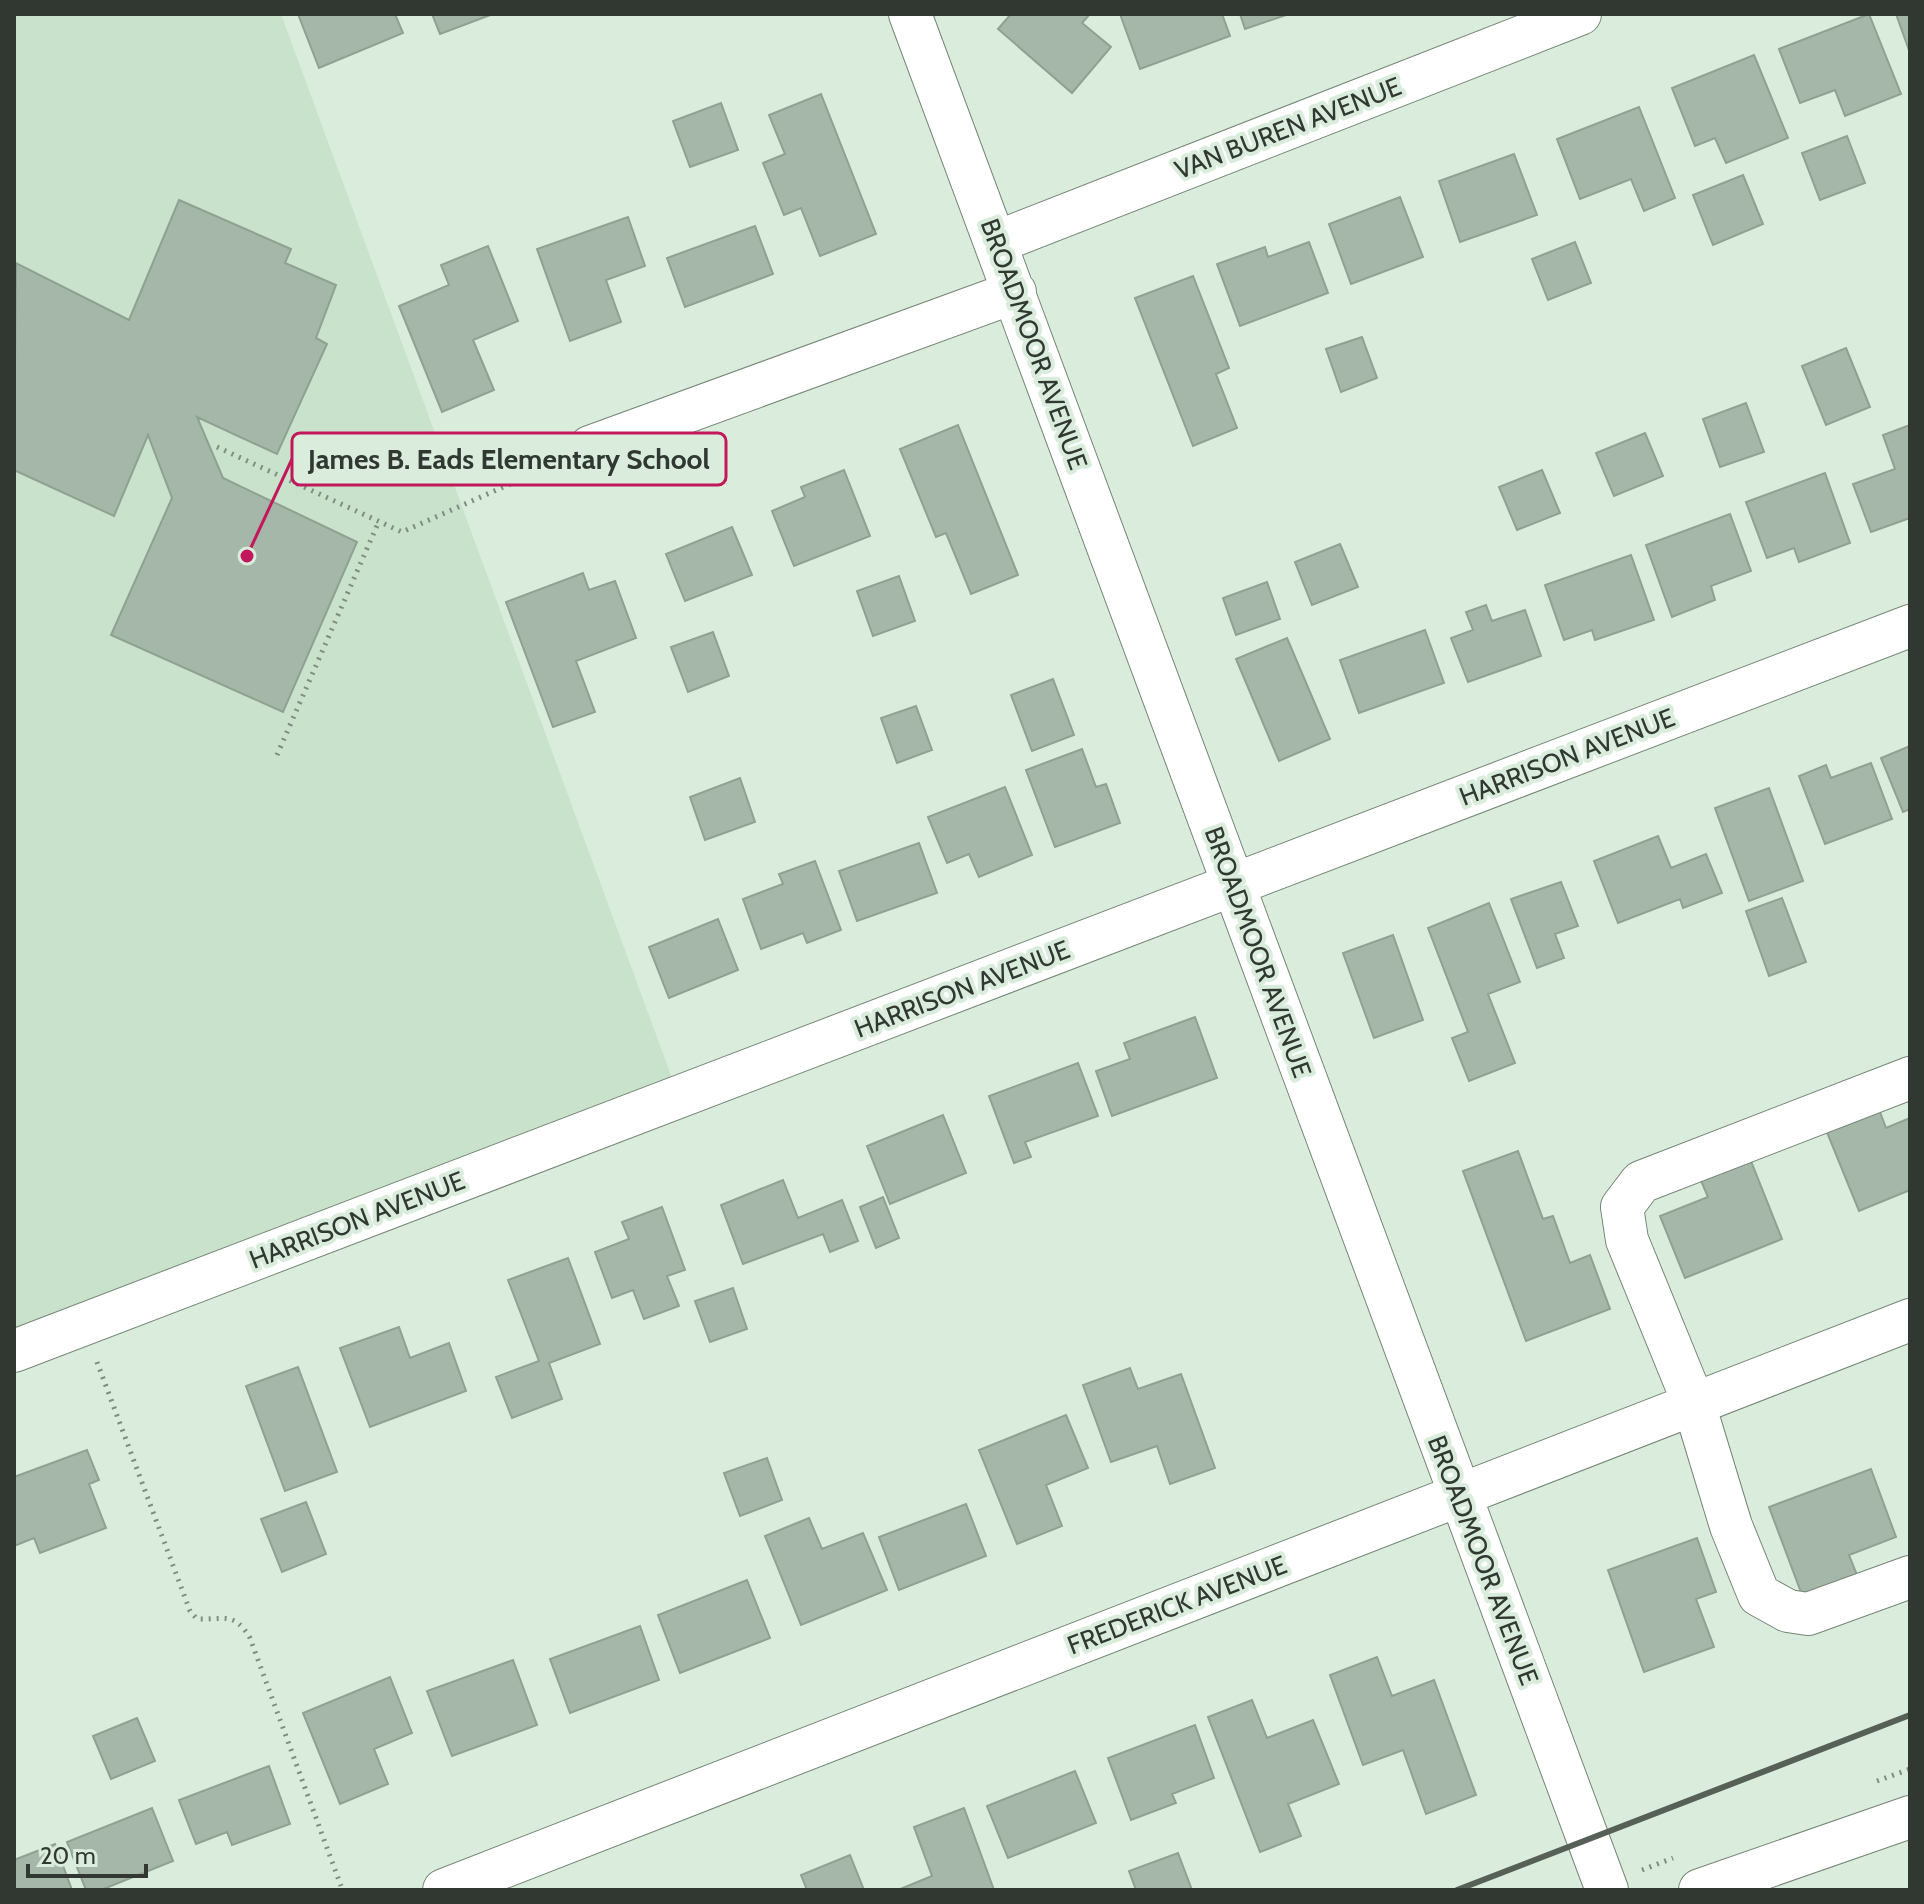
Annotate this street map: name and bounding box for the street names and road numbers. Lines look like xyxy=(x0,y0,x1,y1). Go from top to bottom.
street label: VAN BUREN AVENUE xyxy=(1170,70,1406,186)
street label: BROADMOOR AVENUE xyxy=(974,214,1094,474)
street label: HARRISON AVENUE xyxy=(1455,701,1679,813)
street label: BROADMOOR AVENUE xyxy=(1198,822,1318,1082)
street label: HARRISON AVENUE xyxy=(850,933,1074,1045)
street label: HARRISON AVENUE xyxy=(245,1164,469,1276)
street label: BROADMOOR AVENUE xyxy=(1421,1431,1545,1689)
street label: FREDERICK AVENUE xyxy=(1063,1548,1291,1662)

